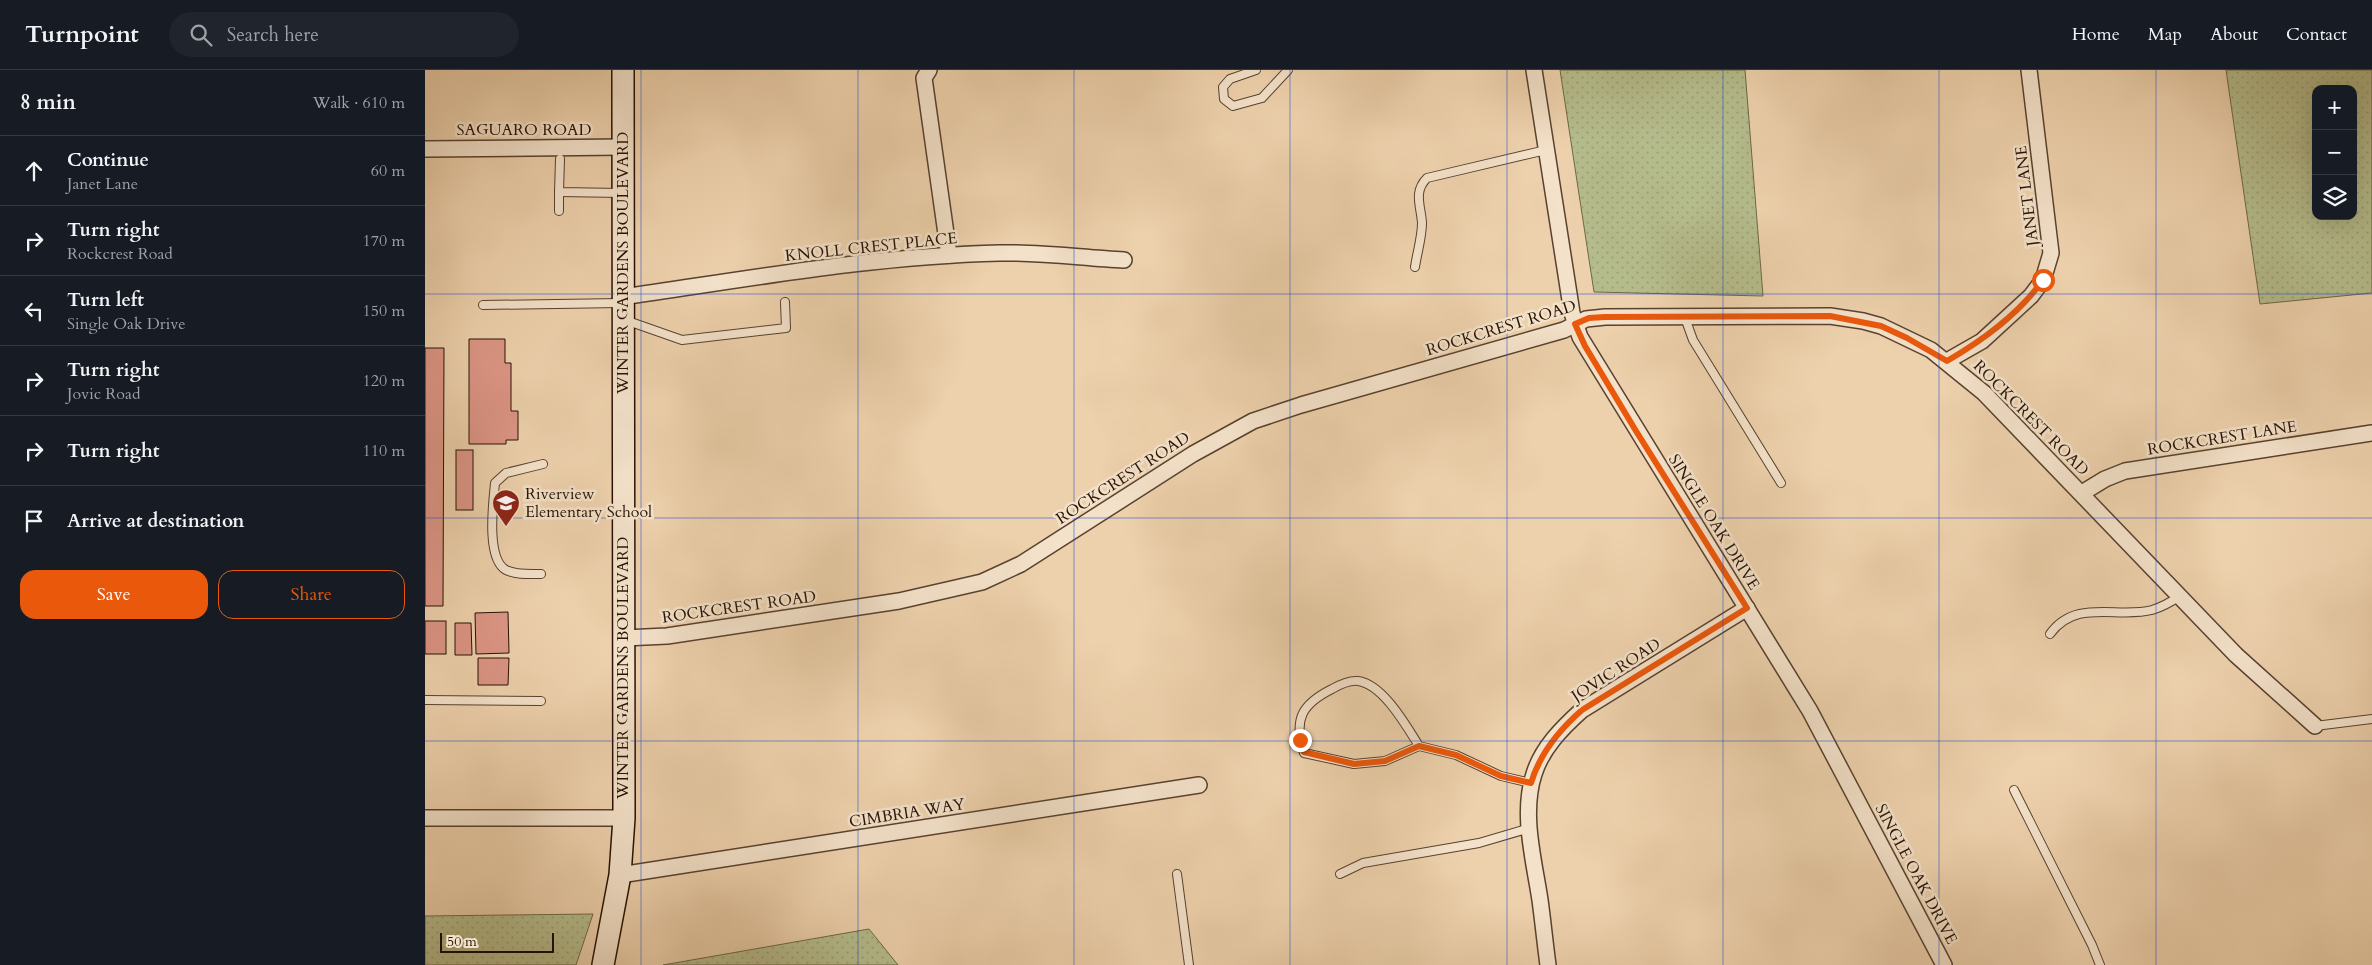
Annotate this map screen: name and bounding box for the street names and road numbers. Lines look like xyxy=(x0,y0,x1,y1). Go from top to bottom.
street label: SAGUARO ROAD xyxy=(456,119,592,141)
street label: WINTER GARDENS BOULEVARD xyxy=(612,132,634,395)
street label: JANET LANE xyxy=(2010,144,2044,249)
street label: KNOLL CREST PLACE xyxy=(784,227,958,267)
street label: ROCKCREST ROAD xyxy=(1423,295,1579,361)
street label: ROCKCREST ROAD xyxy=(1968,355,2094,481)
street label: ROCKCREST LANE xyxy=(2146,415,2298,461)
street label: ROCKCREST ROAD xyxy=(1052,426,1194,530)
street label: SINGLE OAK DRIVE xyxy=(1663,450,1765,594)
street label: WINTER GARDENS BOULEVARD xyxy=(612,537,634,800)
street label: ROCKCREST ROAD xyxy=(660,585,818,629)
street label: JOVIC ROAD xyxy=(1565,633,1665,708)
street label: CIMBRIA WAY xyxy=(848,793,966,833)
street label: SINGLE OAK DRIVE xyxy=(1870,800,1962,948)

